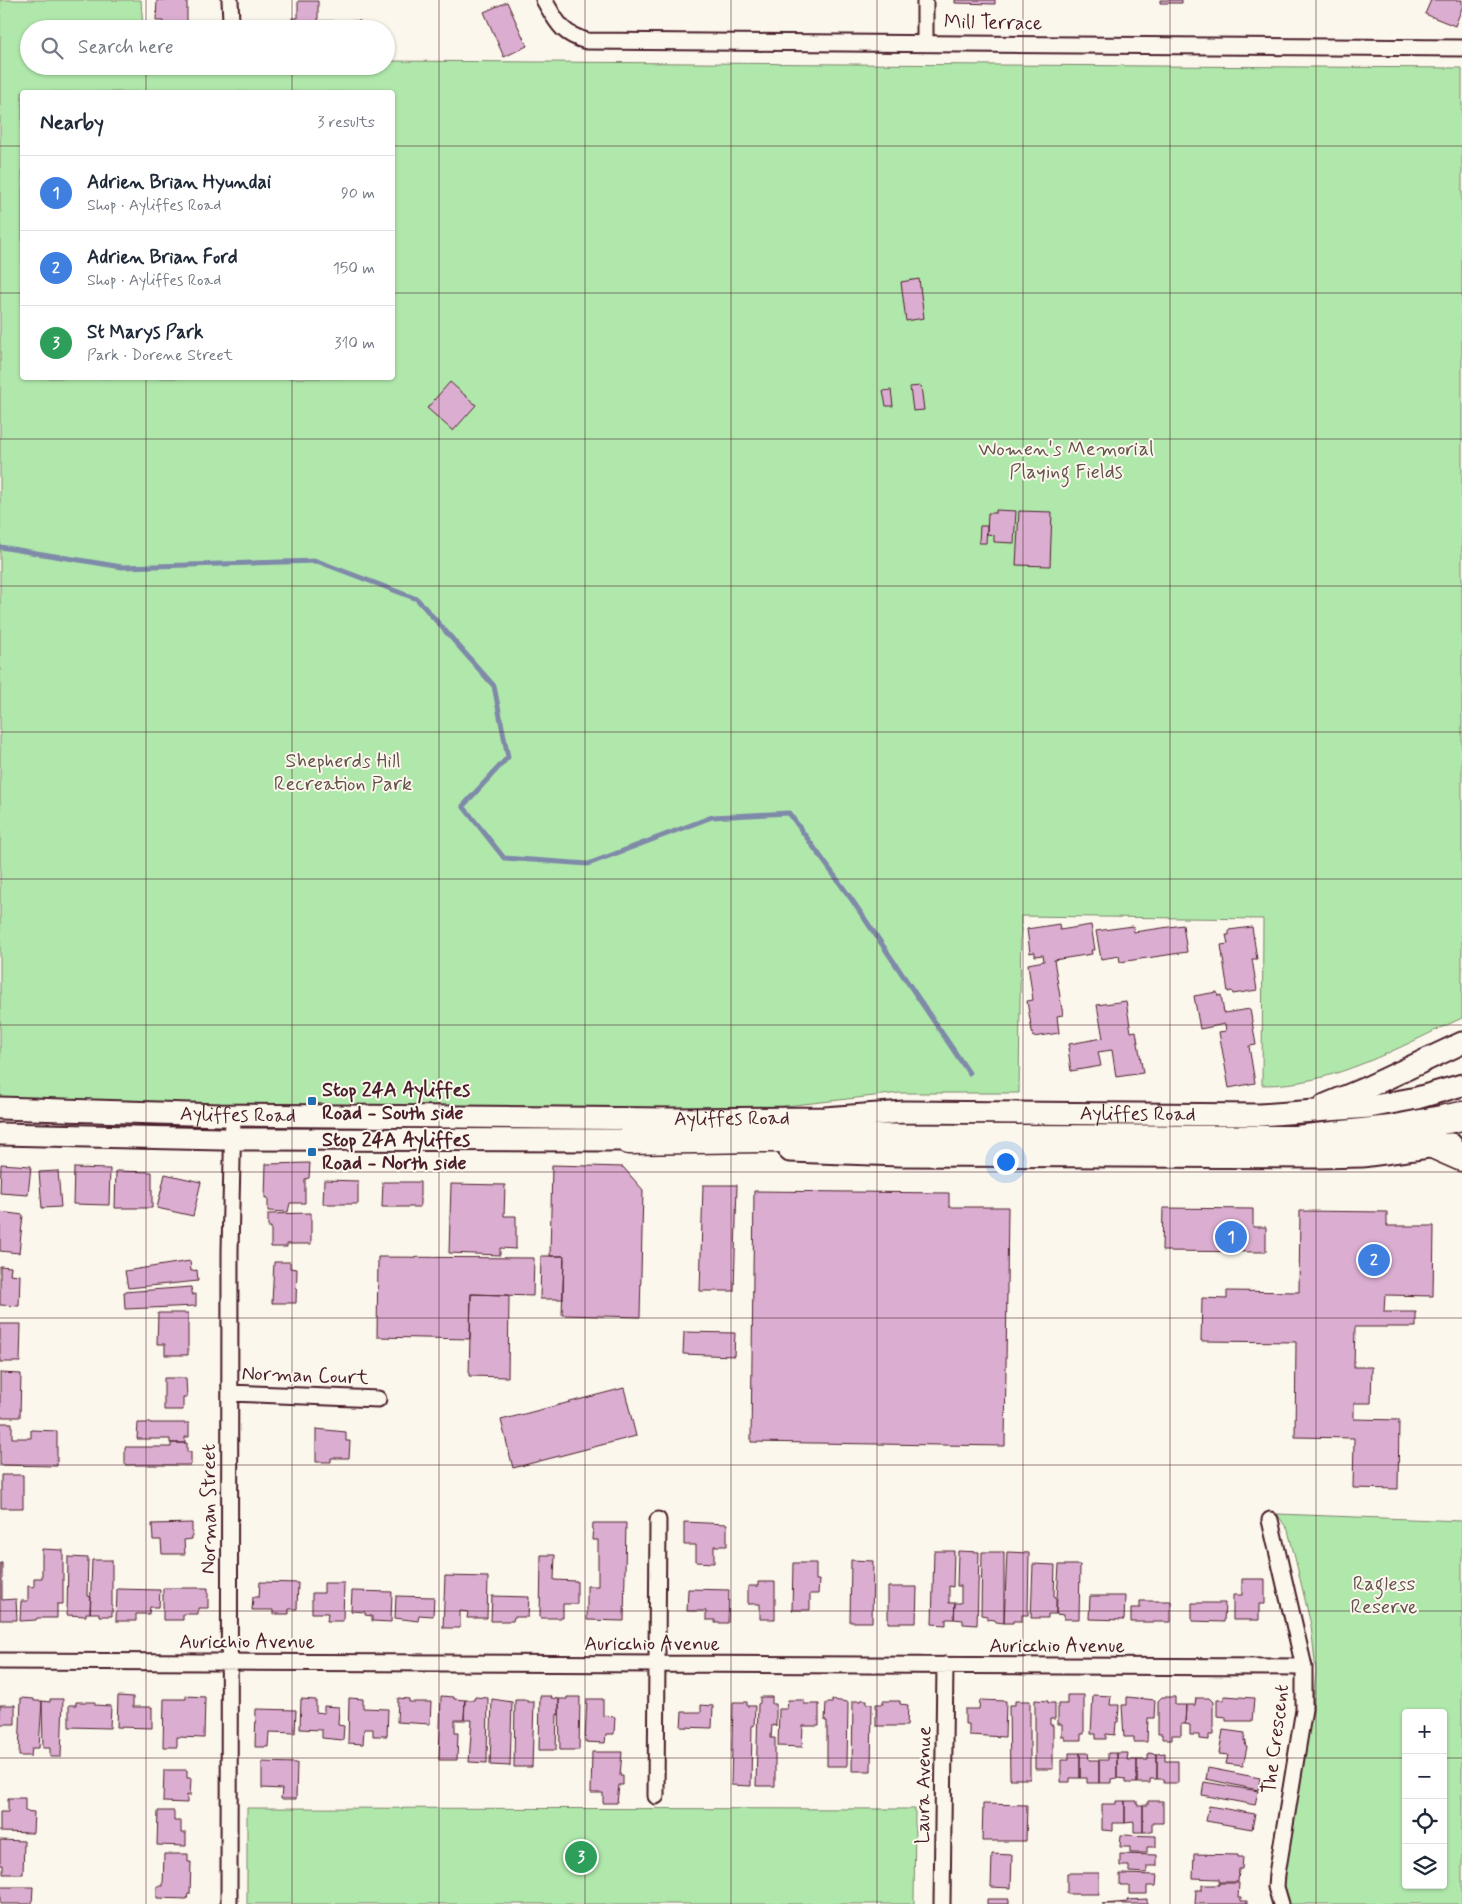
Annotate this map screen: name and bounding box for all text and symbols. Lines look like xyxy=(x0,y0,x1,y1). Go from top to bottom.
street label: Mill Terrace xyxy=(944,9,1042,37)
search box xyxy=(20,20,395,75)
icon: search xyxy=(38,34,66,62)
text: Search here xyxy=(78,35,174,60)
text: Nearby xyxy=(40,109,104,137)
text: 3 results xyxy=(317,112,375,133)
text: Adrien Brian Hyundai xyxy=(87,170,271,195)
text: 1 xyxy=(52,183,60,204)
text: 90 m xyxy=(341,183,375,204)
text: Shop · Ayliffes Road xyxy=(87,195,221,216)
text: Adrien Brian Ford xyxy=(87,245,238,270)
text: 2 xyxy=(52,258,60,279)
text: 150 m xyxy=(333,258,375,279)
text: Shop · Ayliffes Road xyxy=(87,270,221,291)
text: St Marys Park xyxy=(87,320,203,345)
text: 3 xyxy=(52,333,60,354)
text: 310 m xyxy=(334,333,375,354)
text: Park · Dorene Street xyxy=(87,345,233,366)
park label: Women's Memorial Playing Fields xyxy=(978,436,1154,488)
park label: Shepherds Hill Recreation Park xyxy=(274,748,412,798)
place label: Stop 24A Ayliffes Road - South side xyxy=(322,1077,470,1127)
marker: Stop 24A Ayliffes Road - South side xyxy=(306,1095,318,1107)
street label: Ayliffes Road xyxy=(180,1100,296,1129)
street label: Ayliffes Road xyxy=(1080,1100,1196,1128)
street label: Ayliffes Road xyxy=(674,1105,790,1132)
place label: Stop 24A Ayliffes Road - North side xyxy=(322,1127,470,1177)
marker: Stop 24A Ayliffes Road - North side xyxy=(306,1146,318,1158)
your location xyxy=(993,1149,1019,1175)
pin: 1 xyxy=(1215,1218,1247,1256)
pin: 2 xyxy=(1358,1241,1390,1279)
street label: Norman Court xyxy=(241,1360,369,1392)
street label: Norman Street xyxy=(196,1444,223,1574)
park label: Ragless Reserve xyxy=(1350,1571,1418,1621)
street label: Auricchio Avenue xyxy=(179,1629,315,1656)
street label: Auricchio Avenue xyxy=(584,1631,720,1658)
street label: Auricchio Avenue xyxy=(989,1633,1125,1660)
street label: The Crescent xyxy=(1256,1683,1296,1795)
map controls xyxy=(1402,1709,1447,1889)
button: + xyxy=(1402,1709,1447,1754)
street label: Laura Avenue xyxy=(909,1726,939,1844)
button: − xyxy=(1402,1754,1447,1799)
button: locate xyxy=(1402,1799,1447,1844)
pin: 3 xyxy=(565,1838,597,1876)
button: layers xyxy=(1402,1844,1447,1889)

